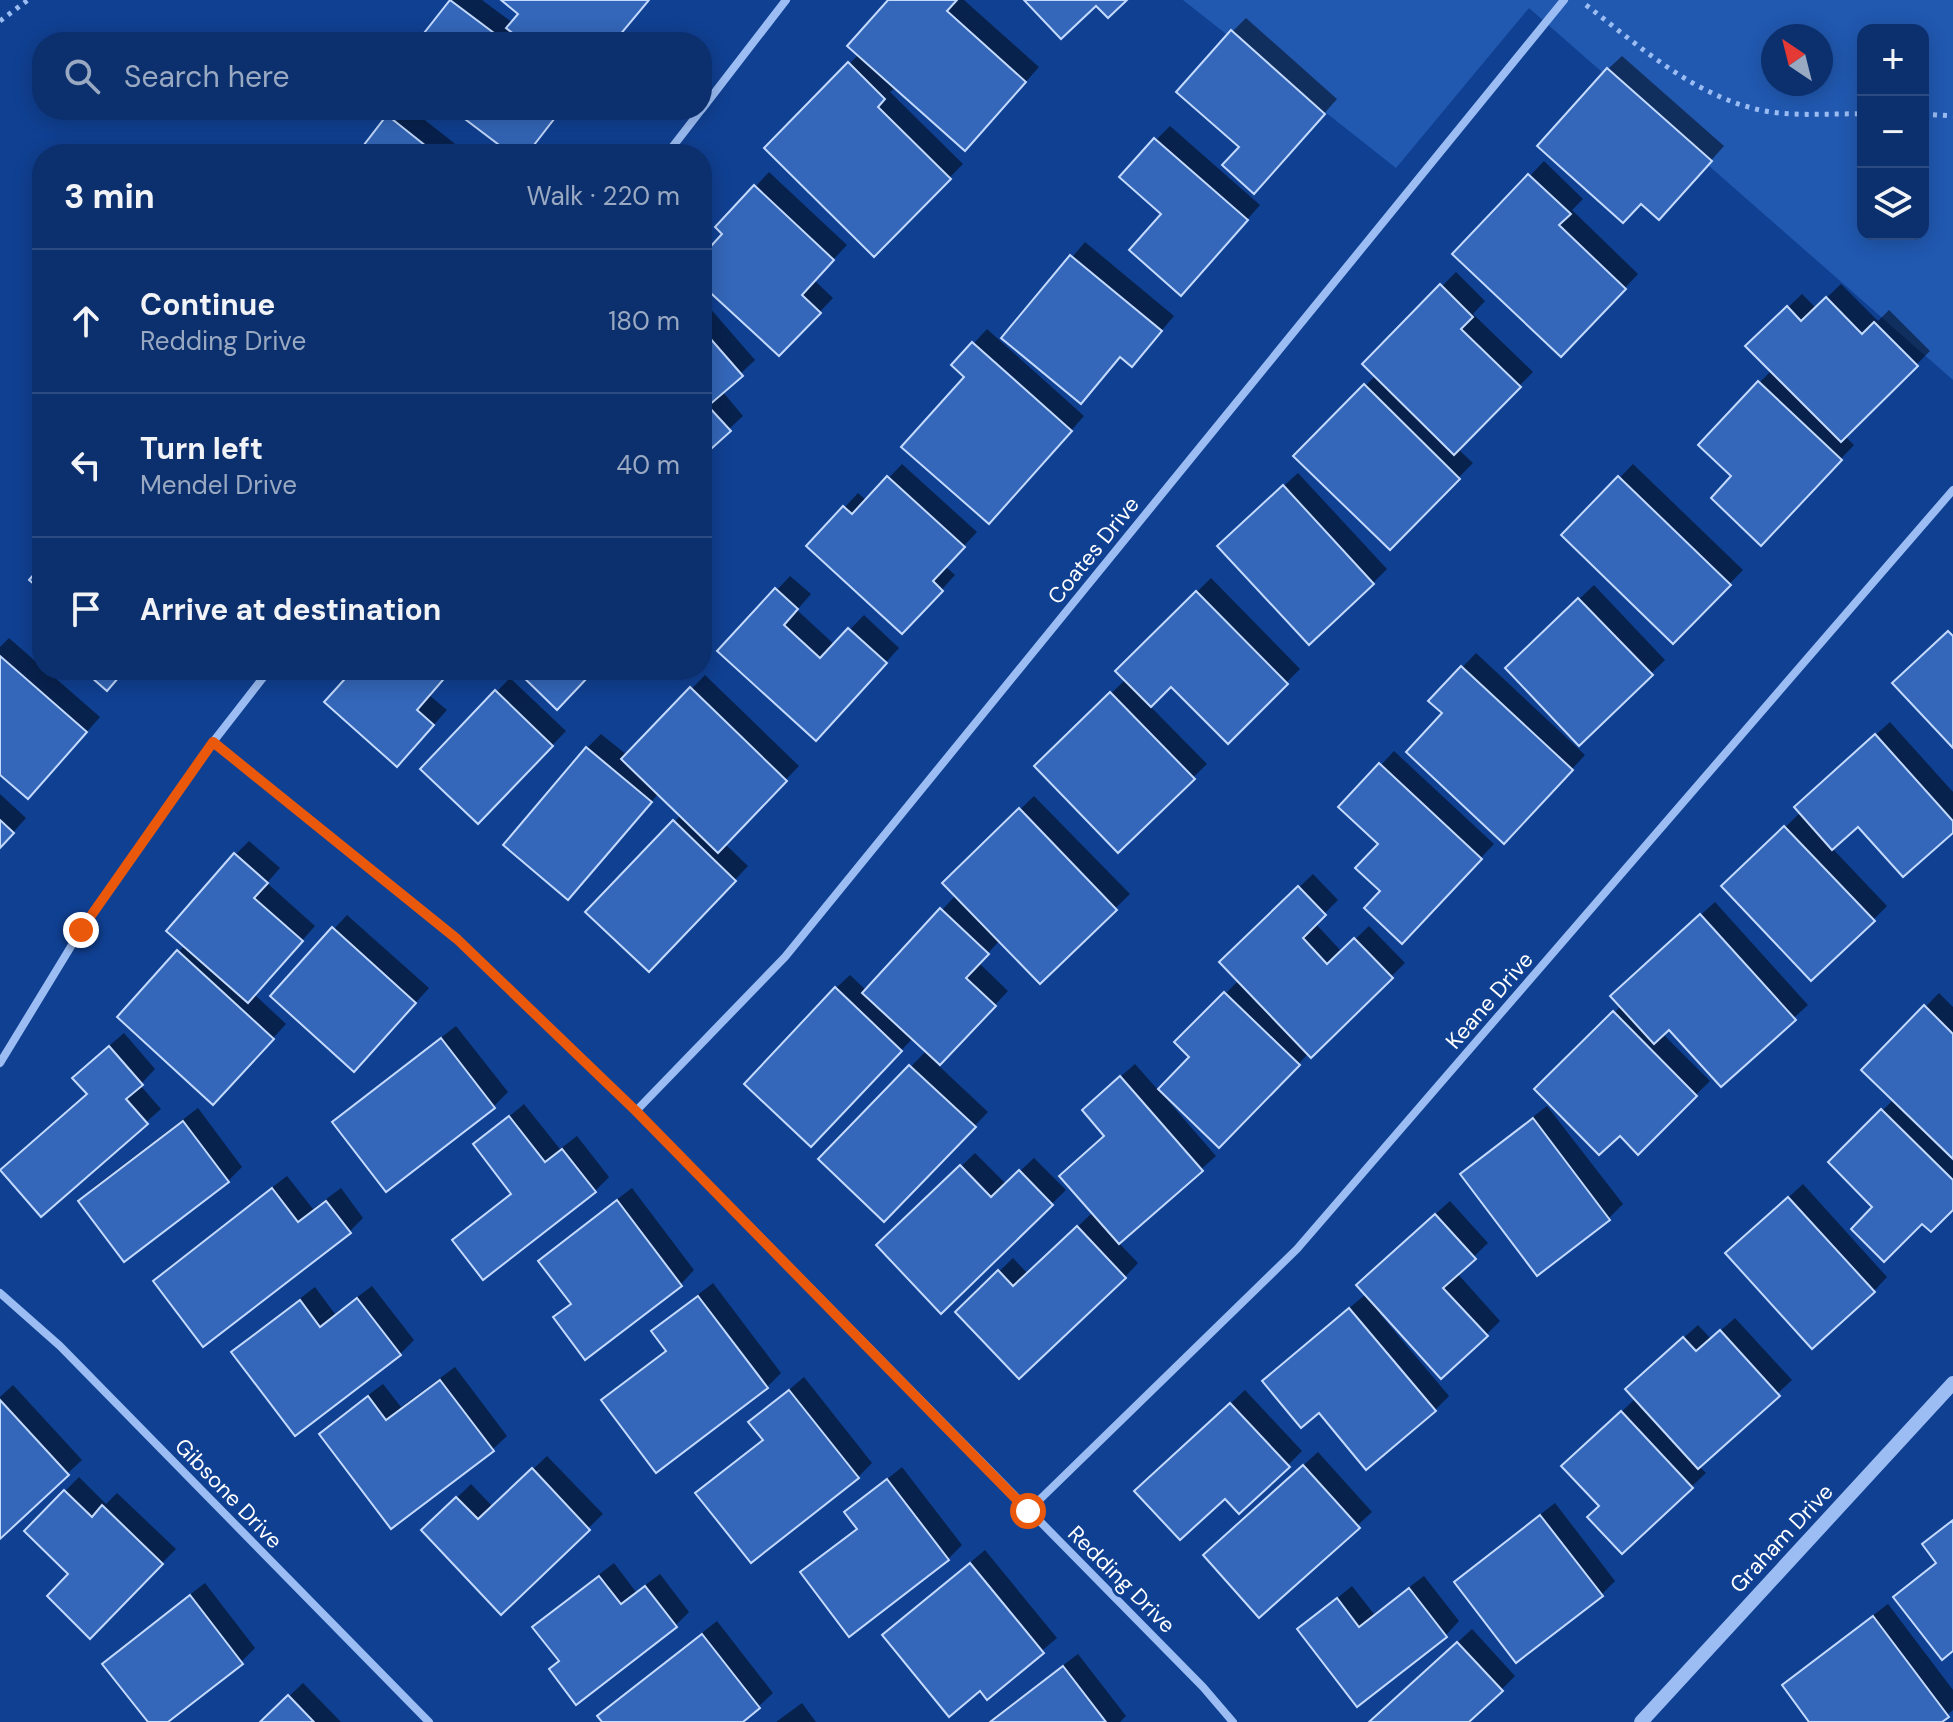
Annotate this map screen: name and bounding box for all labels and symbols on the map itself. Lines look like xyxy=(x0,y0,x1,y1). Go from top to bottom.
north arrow xyxy=(1761,24,1833,96)
street label: Coates Drive xyxy=(1041,491,1146,610)
route end xyxy=(63,912,99,948)
street label: Keane Drive xyxy=(1439,946,1540,1055)
street label: Gibsone Drive xyxy=(169,1432,289,1555)
street label: Graham Drive xyxy=(1723,1478,1839,1599)
route start xyxy=(1010,1493,1046,1529)
street label: Redding Drive xyxy=(1062,1519,1182,1639)

